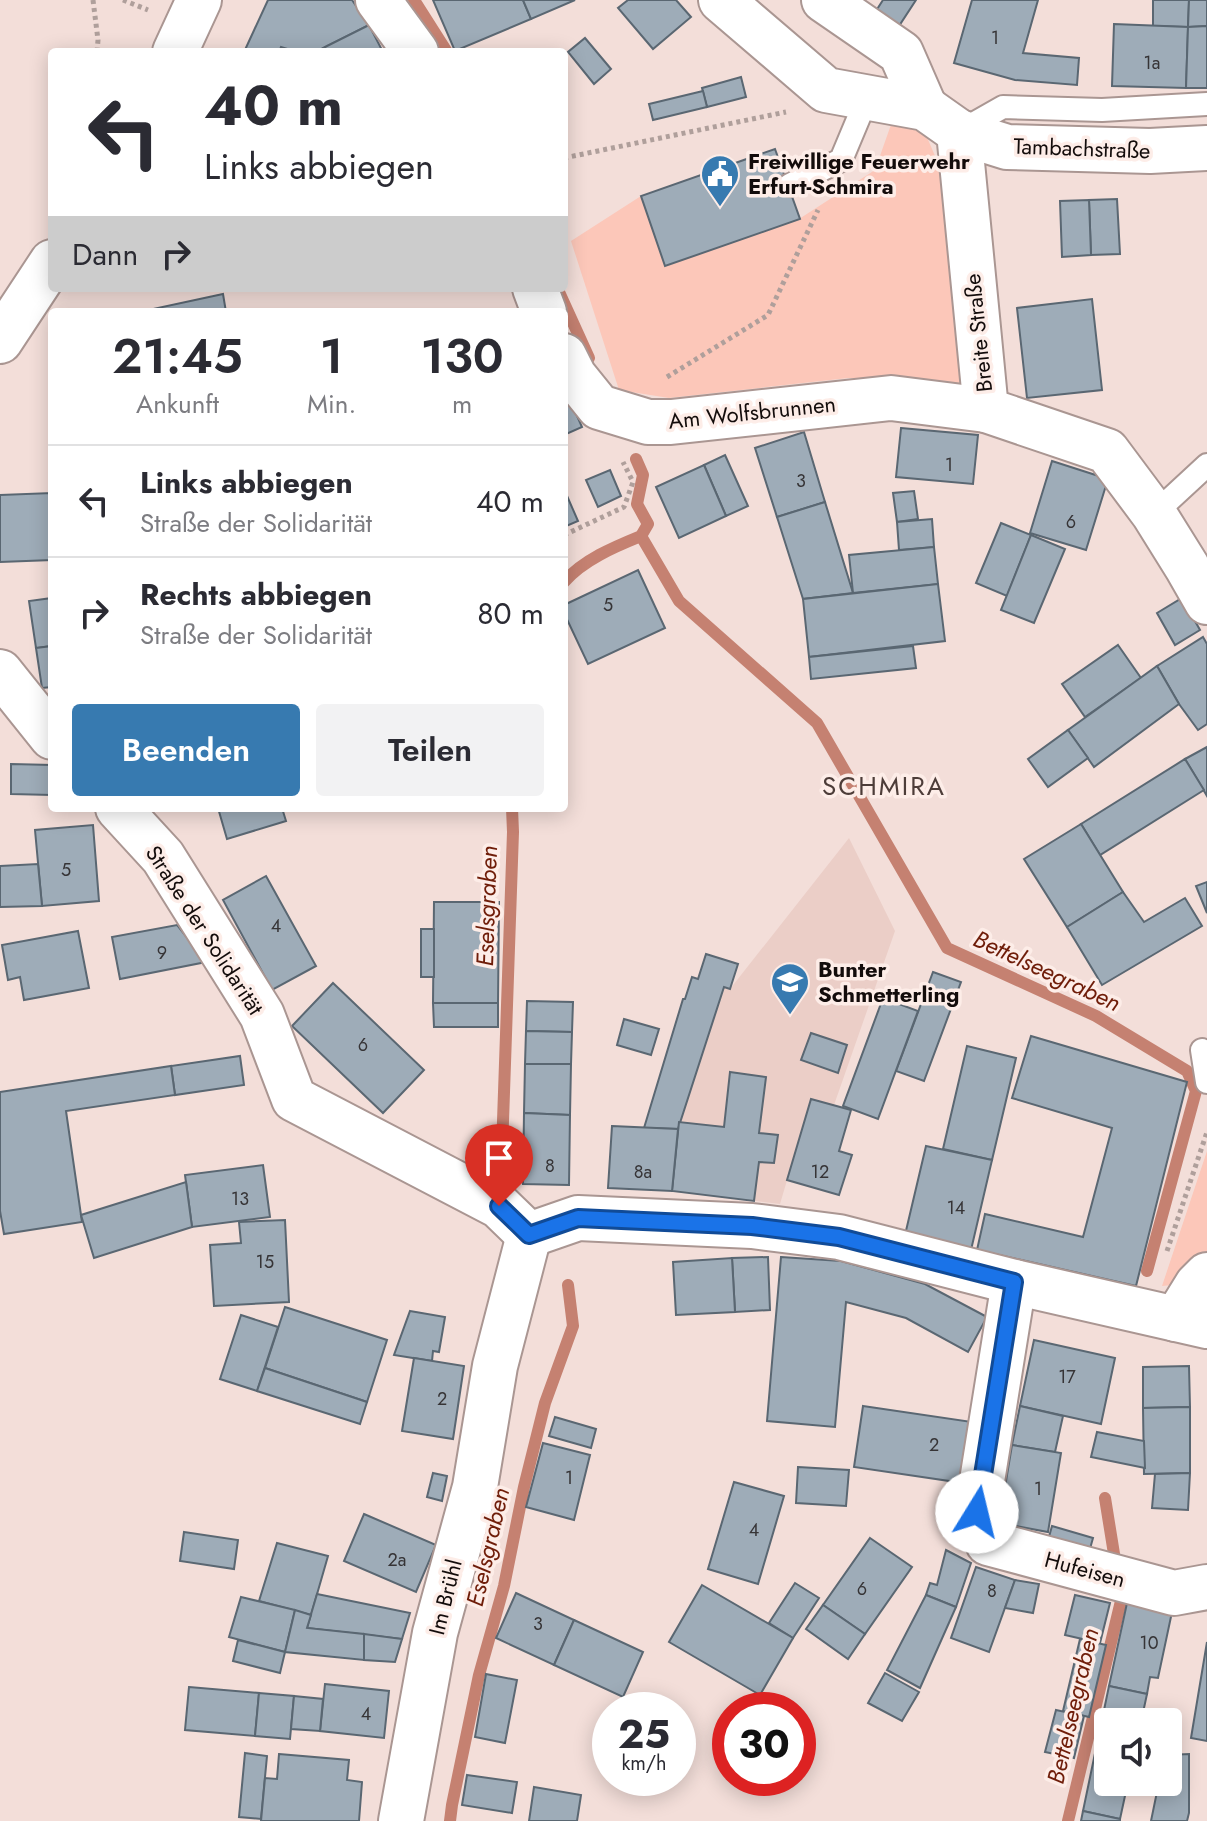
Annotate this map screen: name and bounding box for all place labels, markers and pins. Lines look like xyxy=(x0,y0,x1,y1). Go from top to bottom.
place label: Freiwillige Feuerwehr Erfurt-Schmira xyxy=(748,145,970,202)
public building icon: Freiwillige Feuerwehr Erfurt-Schmira xyxy=(699,153,741,208)
place label: Bunter Schmetterling xyxy=(818,953,960,1010)
school or university icon: Bunter Schmetterling xyxy=(769,961,811,1016)
pin xyxy=(465,1124,533,1206)

